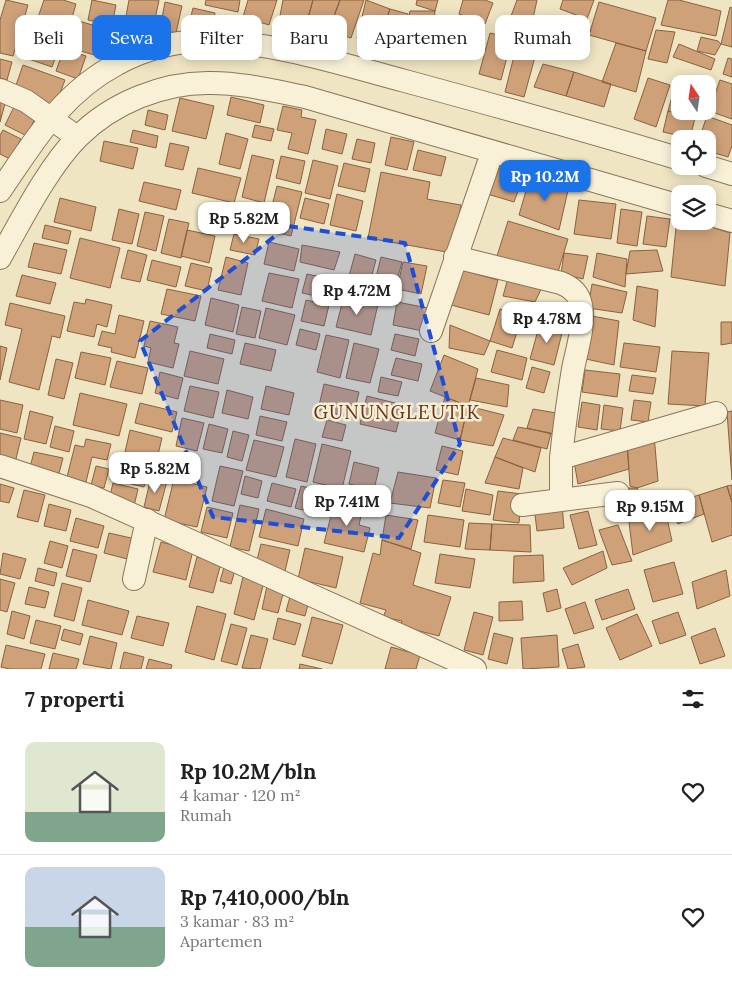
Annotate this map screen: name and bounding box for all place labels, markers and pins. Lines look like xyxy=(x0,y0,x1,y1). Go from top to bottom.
pin: Rp 10.2M xyxy=(493,160,597,202)
pin: Rp 5.82M xyxy=(192,202,296,244)
pin: Rp 4.72M xyxy=(305,274,409,316)
pin: Rp 4.78M xyxy=(495,302,599,344)
pin: Rp 5.82M xyxy=(103,452,207,494)
pin: Rp 7.41M xyxy=(295,484,399,527)
pin: Rp 9.15M xyxy=(598,490,702,532)

